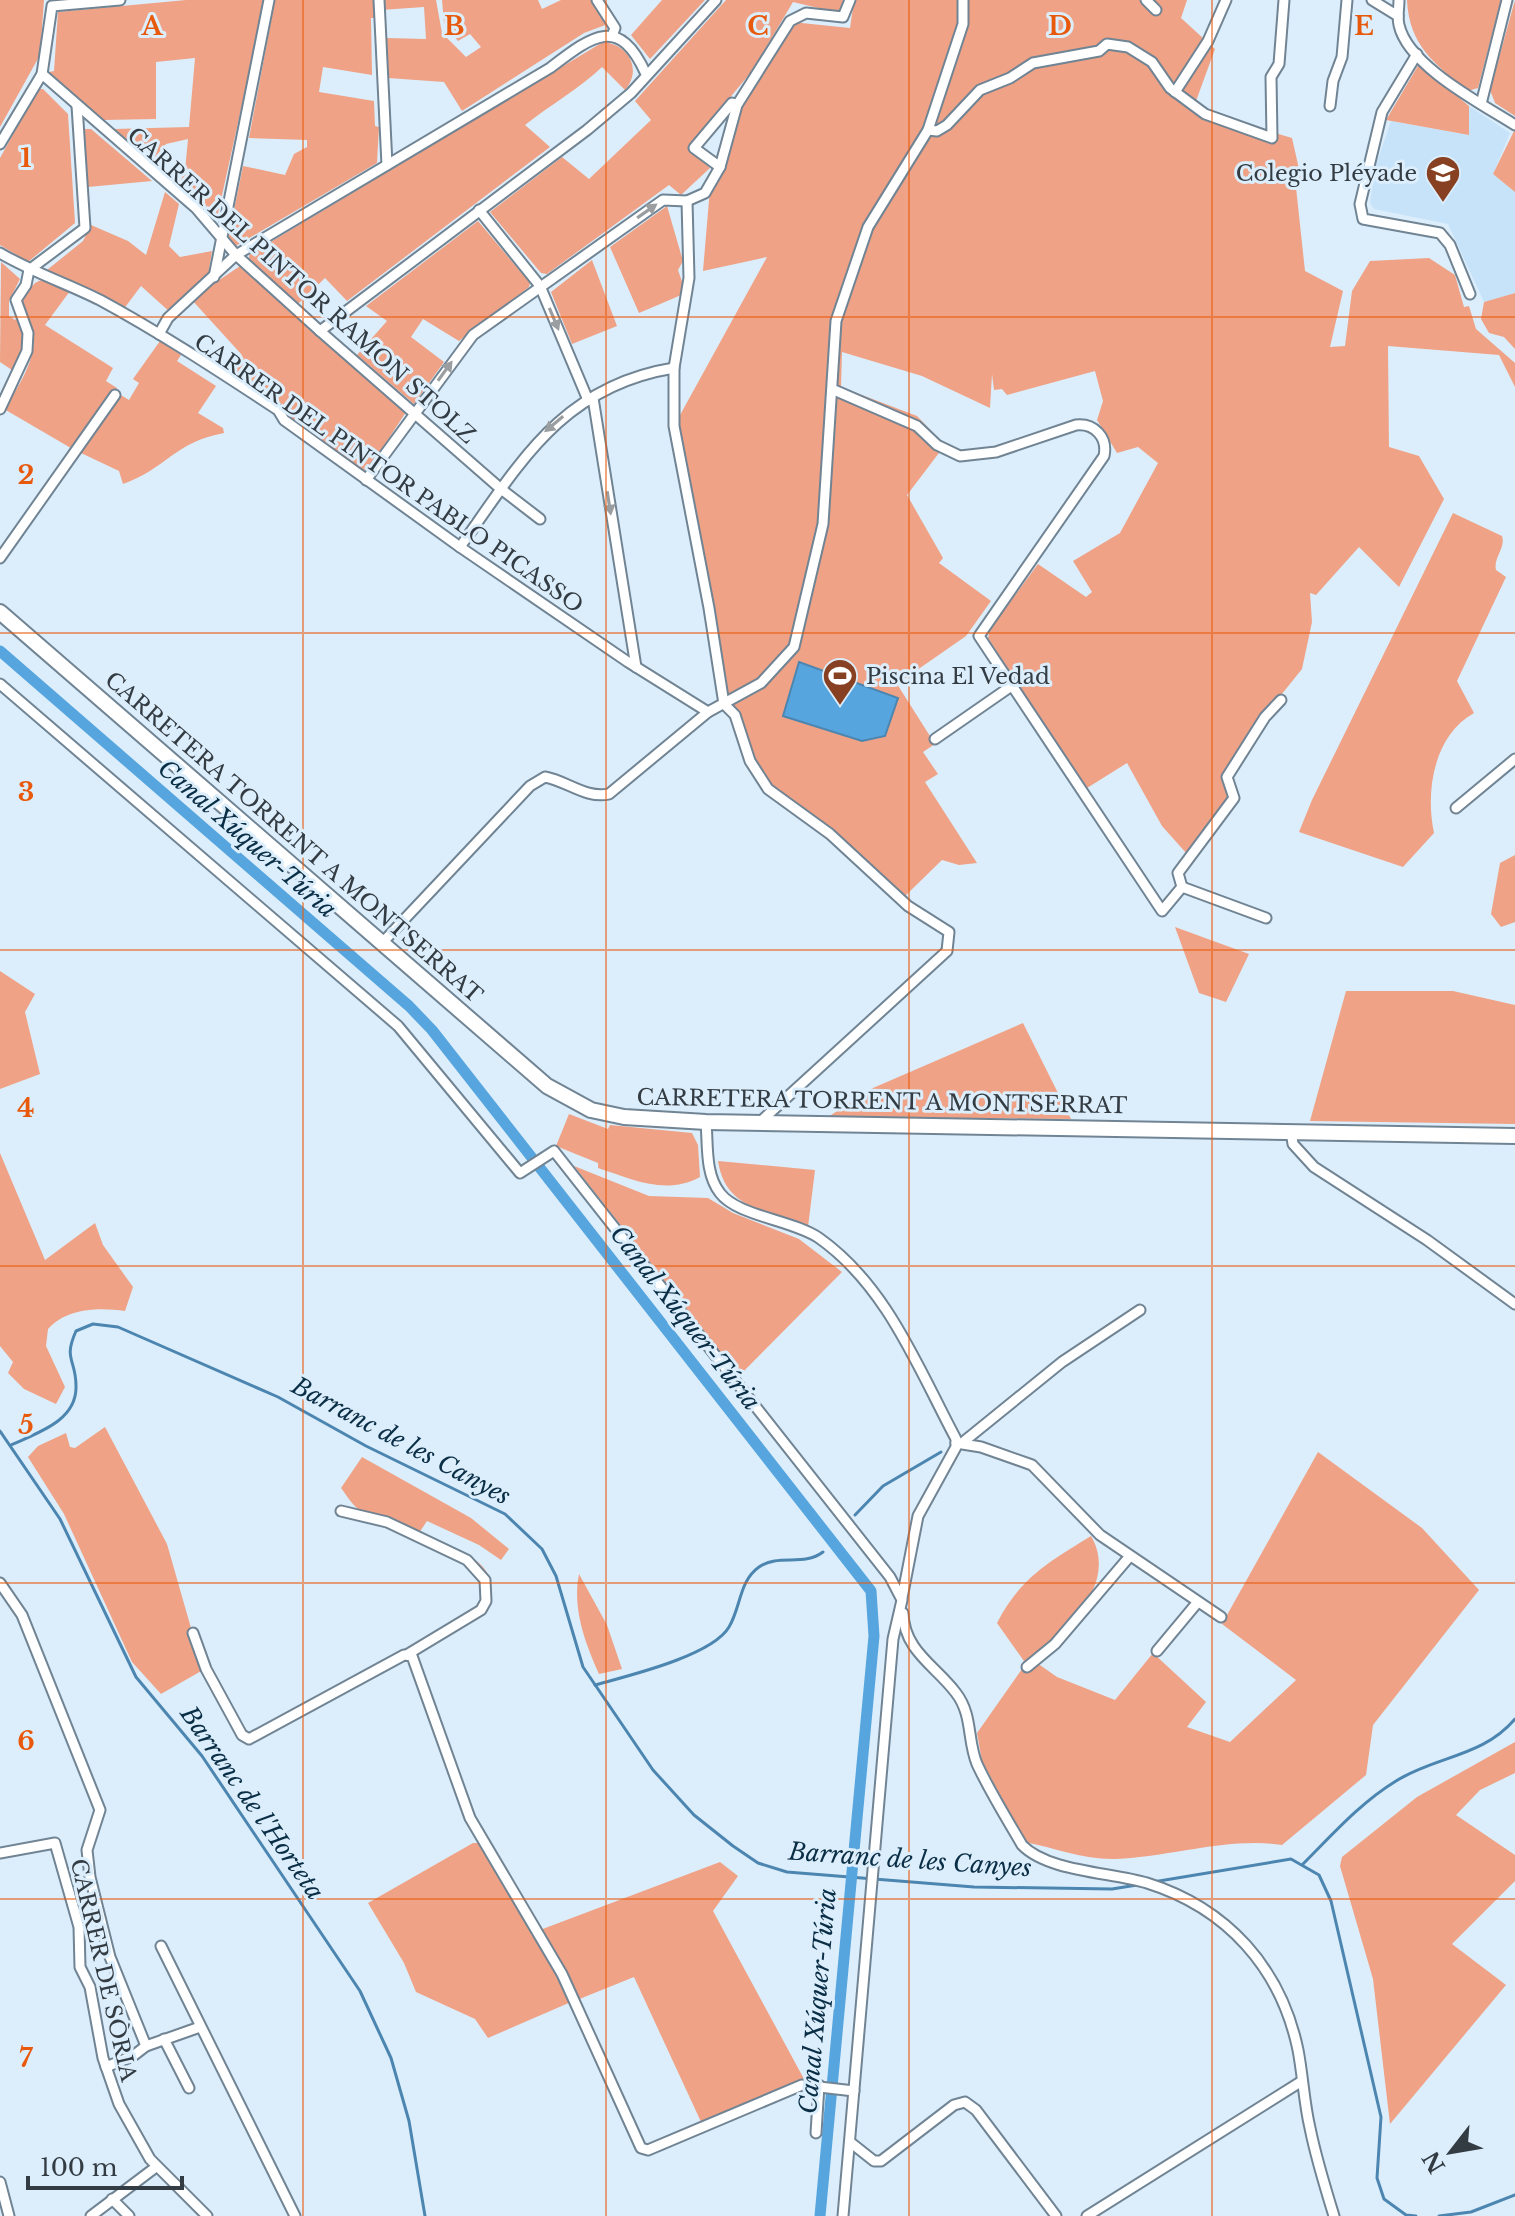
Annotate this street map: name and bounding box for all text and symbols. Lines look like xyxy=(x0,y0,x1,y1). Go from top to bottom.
text: A xyxy=(140,10,163,42)
text: B xyxy=(444,10,464,42)
text: C xyxy=(747,10,769,42)
text: D xyxy=(1048,10,1072,42)
text: E xyxy=(1354,10,1374,42)
street label: CARRER DEL PINTOR RAMON STOLZ xyxy=(122,122,481,449)
text: 1 xyxy=(20,142,32,174)
school or university icon: Colegio Pléyade xyxy=(1424,154,1462,204)
place label: Colegio Pléyade xyxy=(1236,160,1417,187)
one-way arrow xyxy=(637,204,658,219)
one-way arrow xyxy=(548,307,561,331)
street label: CARRER DEL PINTOR PABLO PICASSO xyxy=(189,328,588,619)
one-way arrow xyxy=(436,361,452,382)
one-way arrow xyxy=(545,415,565,432)
text: 2 xyxy=(18,459,34,491)
one-way arrow xyxy=(604,490,616,515)
sports icon: Piscina El Vedad xyxy=(821,657,859,707)
place label: Piscina El Vedad xyxy=(866,663,1050,690)
street label: CARRETERA TORRENT A MONTSERRAT xyxy=(100,666,488,1009)
water label: Canal Xúquer-Túria xyxy=(152,753,342,924)
text: 3 xyxy=(18,776,34,808)
street label: CARRETERA TORRENT A MONTSERRAT xyxy=(636,1084,1128,1119)
text: 4 xyxy=(17,1092,35,1124)
water label: Canal Xúquer-Túria xyxy=(604,1220,767,1416)
water label: Barranc de les Canyes xyxy=(286,1370,515,1510)
text: 5 xyxy=(18,1409,34,1441)
water label: Barranc de l'Horteta xyxy=(174,1700,330,1905)
text: 6 xyxy=(17,1725,35,1757)
water label: Barranc de les Canyes xyxy=(787,1836,1032,1882)
street label: CARRER DE SÒRIA xyxy=(65,1856,143,2085)
water label: Canal Xúquer-Túria xyxy=(793,1887,842,2115)
text: 7 xyxy=(19,2042,33,2074)
north arrow xyxy=(1411,2112,1491,2192)
scale bar xyxy=(28,2140,182,2190)
text: N xyxy=(1417,2146,1451,2178)
text: 100 m xyxy=(40,2153,118,2182)

